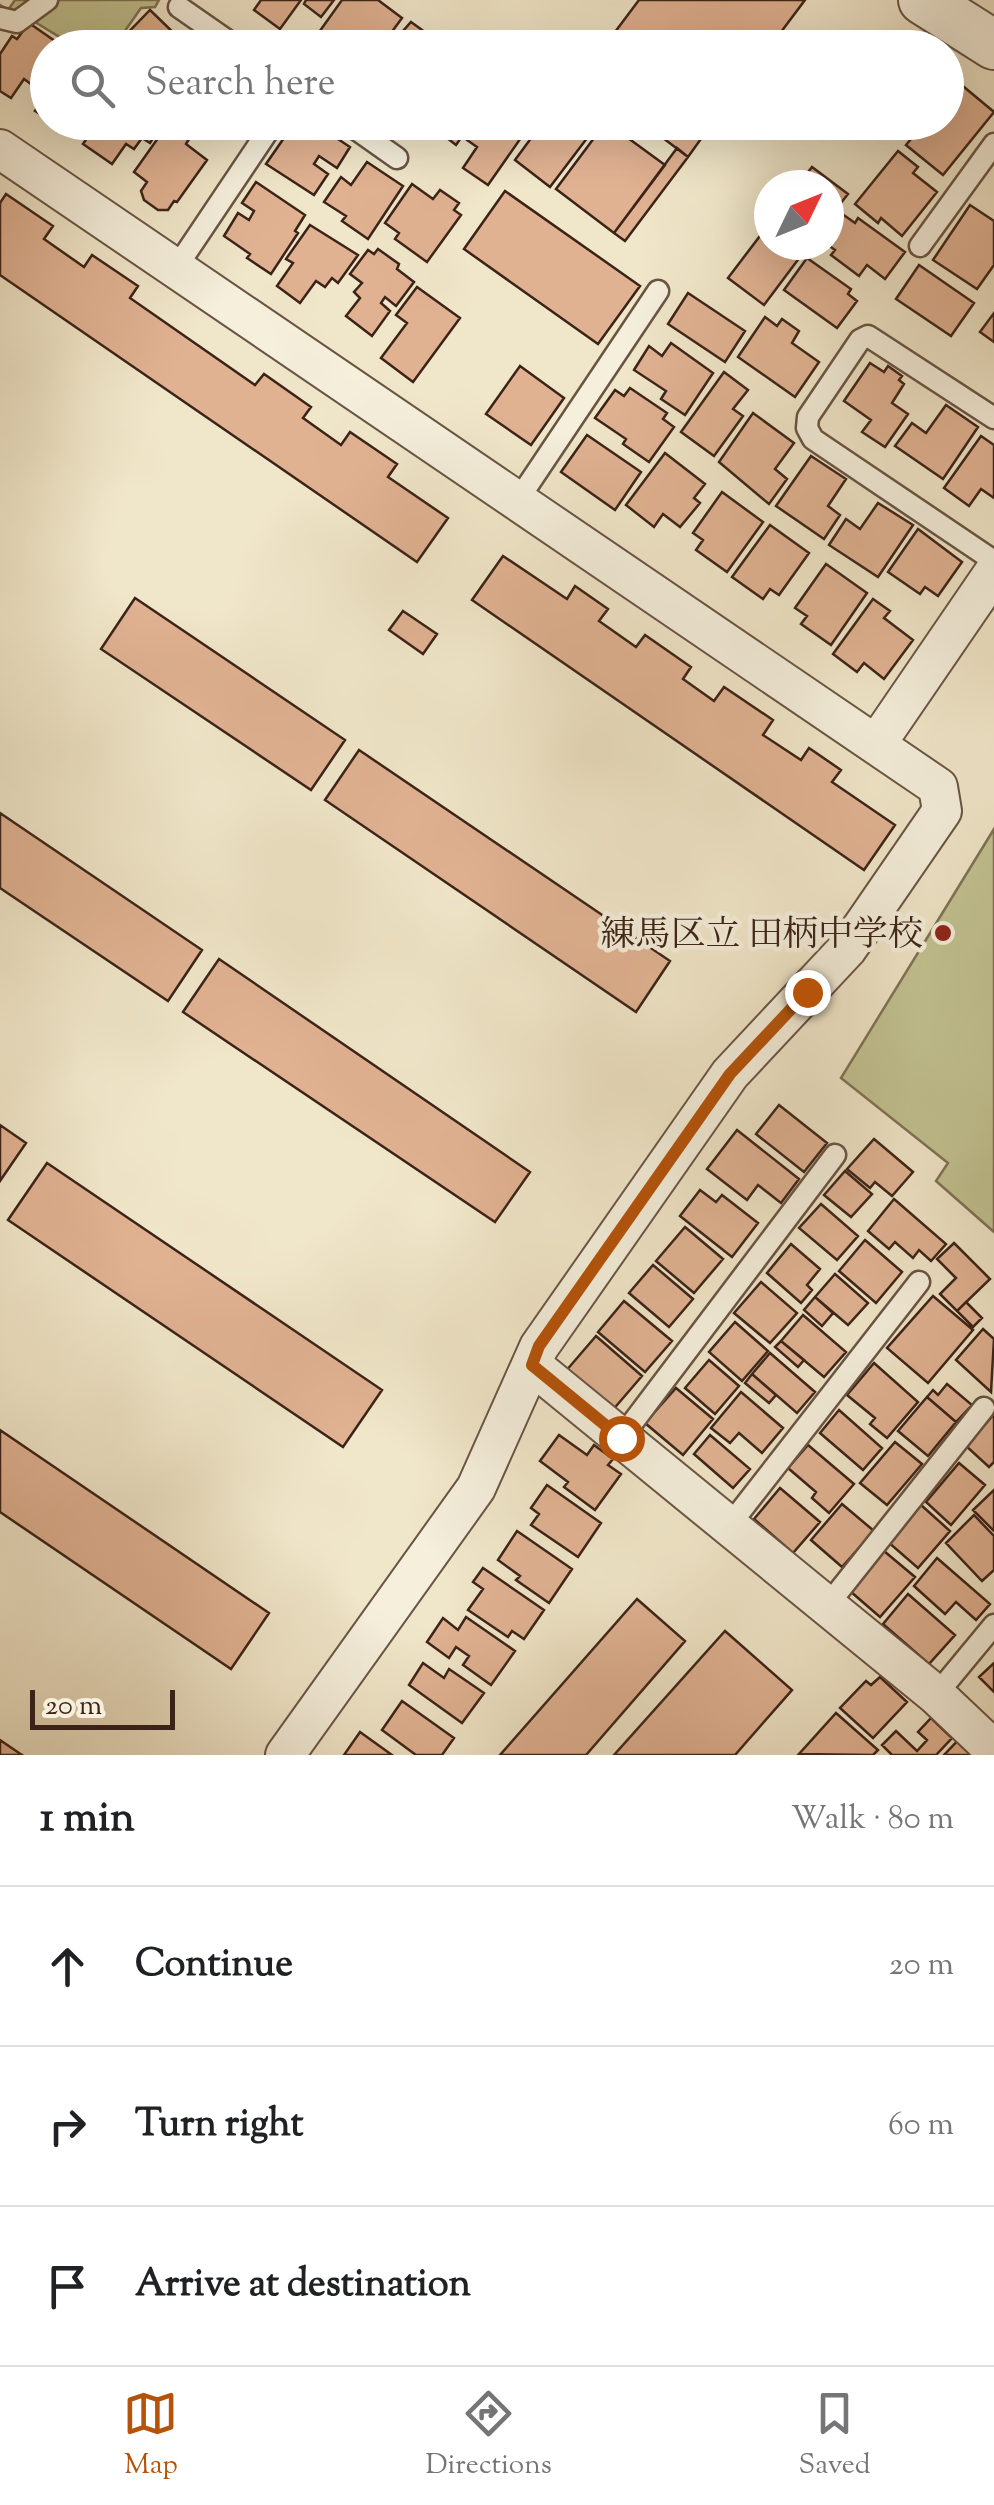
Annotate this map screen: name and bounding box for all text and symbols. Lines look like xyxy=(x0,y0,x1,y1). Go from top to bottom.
search box xyxy=(30,30,964,140)
icon: search xyxy=(65,58,120,113)
text: Search here xyxy=(145,58,336,112)
north arrow xyxy=(754,170,844,260)
place label: 練馬区立 田柄中学校 xyxy=(601,911,923,962)
marker: 練馬区立 田柄中学校 xyxy=(932,922,954,944)
route end xyxy=(785,970,831,1016)
route start xyxy=(599,1416,645,1462)
scale bar xyxy=(30,1685,175,1730)
text: 20 m xyxy=(45,1687,102,1727)
text: 1 min xyxy=(40,1790,135,1850)
text: Walk · 80 m xyxy=(791,1797,954,1843)
icon: ahead xyxy=(40,1939,95,1994)
text: Continue xyxy=(135,1939,293,1993)
text: 20 m xyxy=(889,1943,954,1989)
icon: right xyxy=(40,2099,95,2154)
text: Turn right xyxy=(135,2099,303,2153)
text: 60 m xyxy=(888,2103,954,2149)
icon: arrive xyxy=(40,2259,95,2314)
text: Arrive at destination xyxy=(135,2259,471,2313)
tab: Map xyxy=(123,2386,178,2486)
tab: Directions xyxy=(425,2386,552,2486)
tab: Saved xyxy=(799,2386,871,2486)

